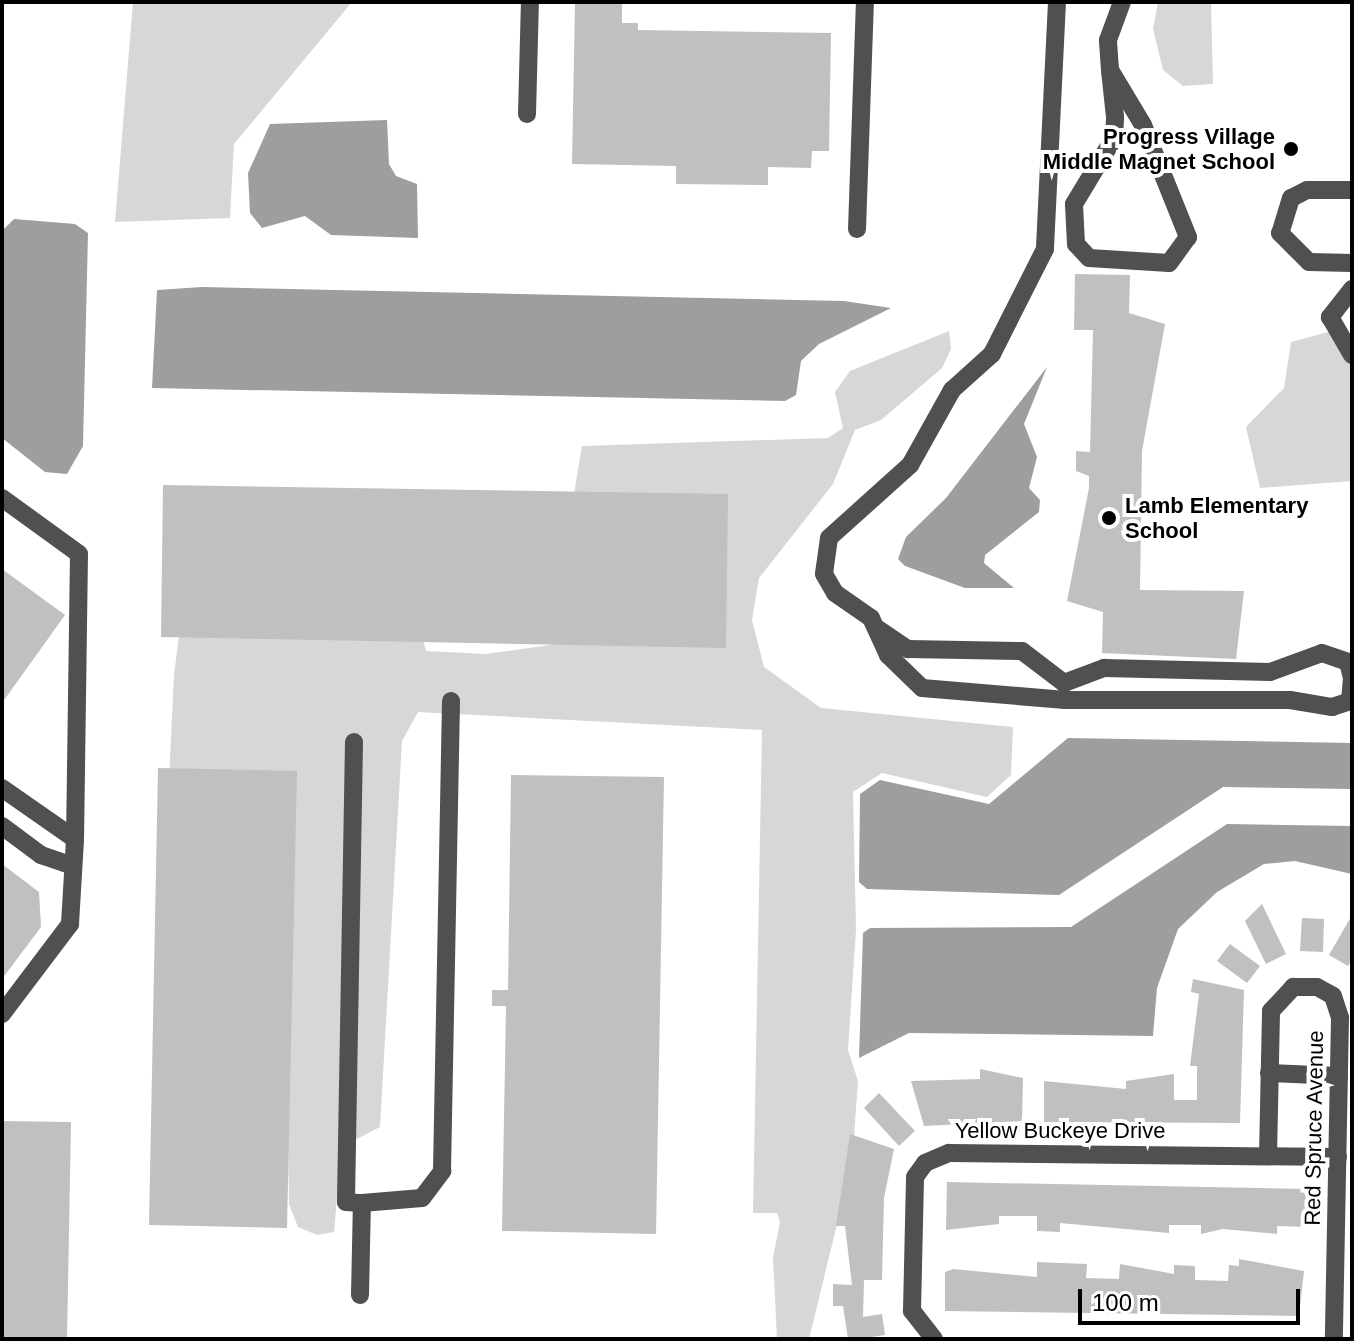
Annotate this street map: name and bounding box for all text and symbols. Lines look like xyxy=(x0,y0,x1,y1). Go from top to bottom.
place label: Progress Village Middle Magnet School xyxy=(1043,123,1275,174)
marker: Progress Village Middle Magnet School xyxy=(1282,140,1300,158)
place label: Lamb Elementary School xyxy=(1125,492,1308,544)
marker: Lamb Elementary School xyxy=(1100,509,1118,527)
street label: Red Spruce Avenue xyxy=(1299,1030,1329,1226)
street label: Yellow Buckeye Drive xyxy=(955,1118,1165,1144)
scale bar xyxy=(1082,1273,1304,1323)
text: 100 m xyxy=(1092,1289,1159,1316)

